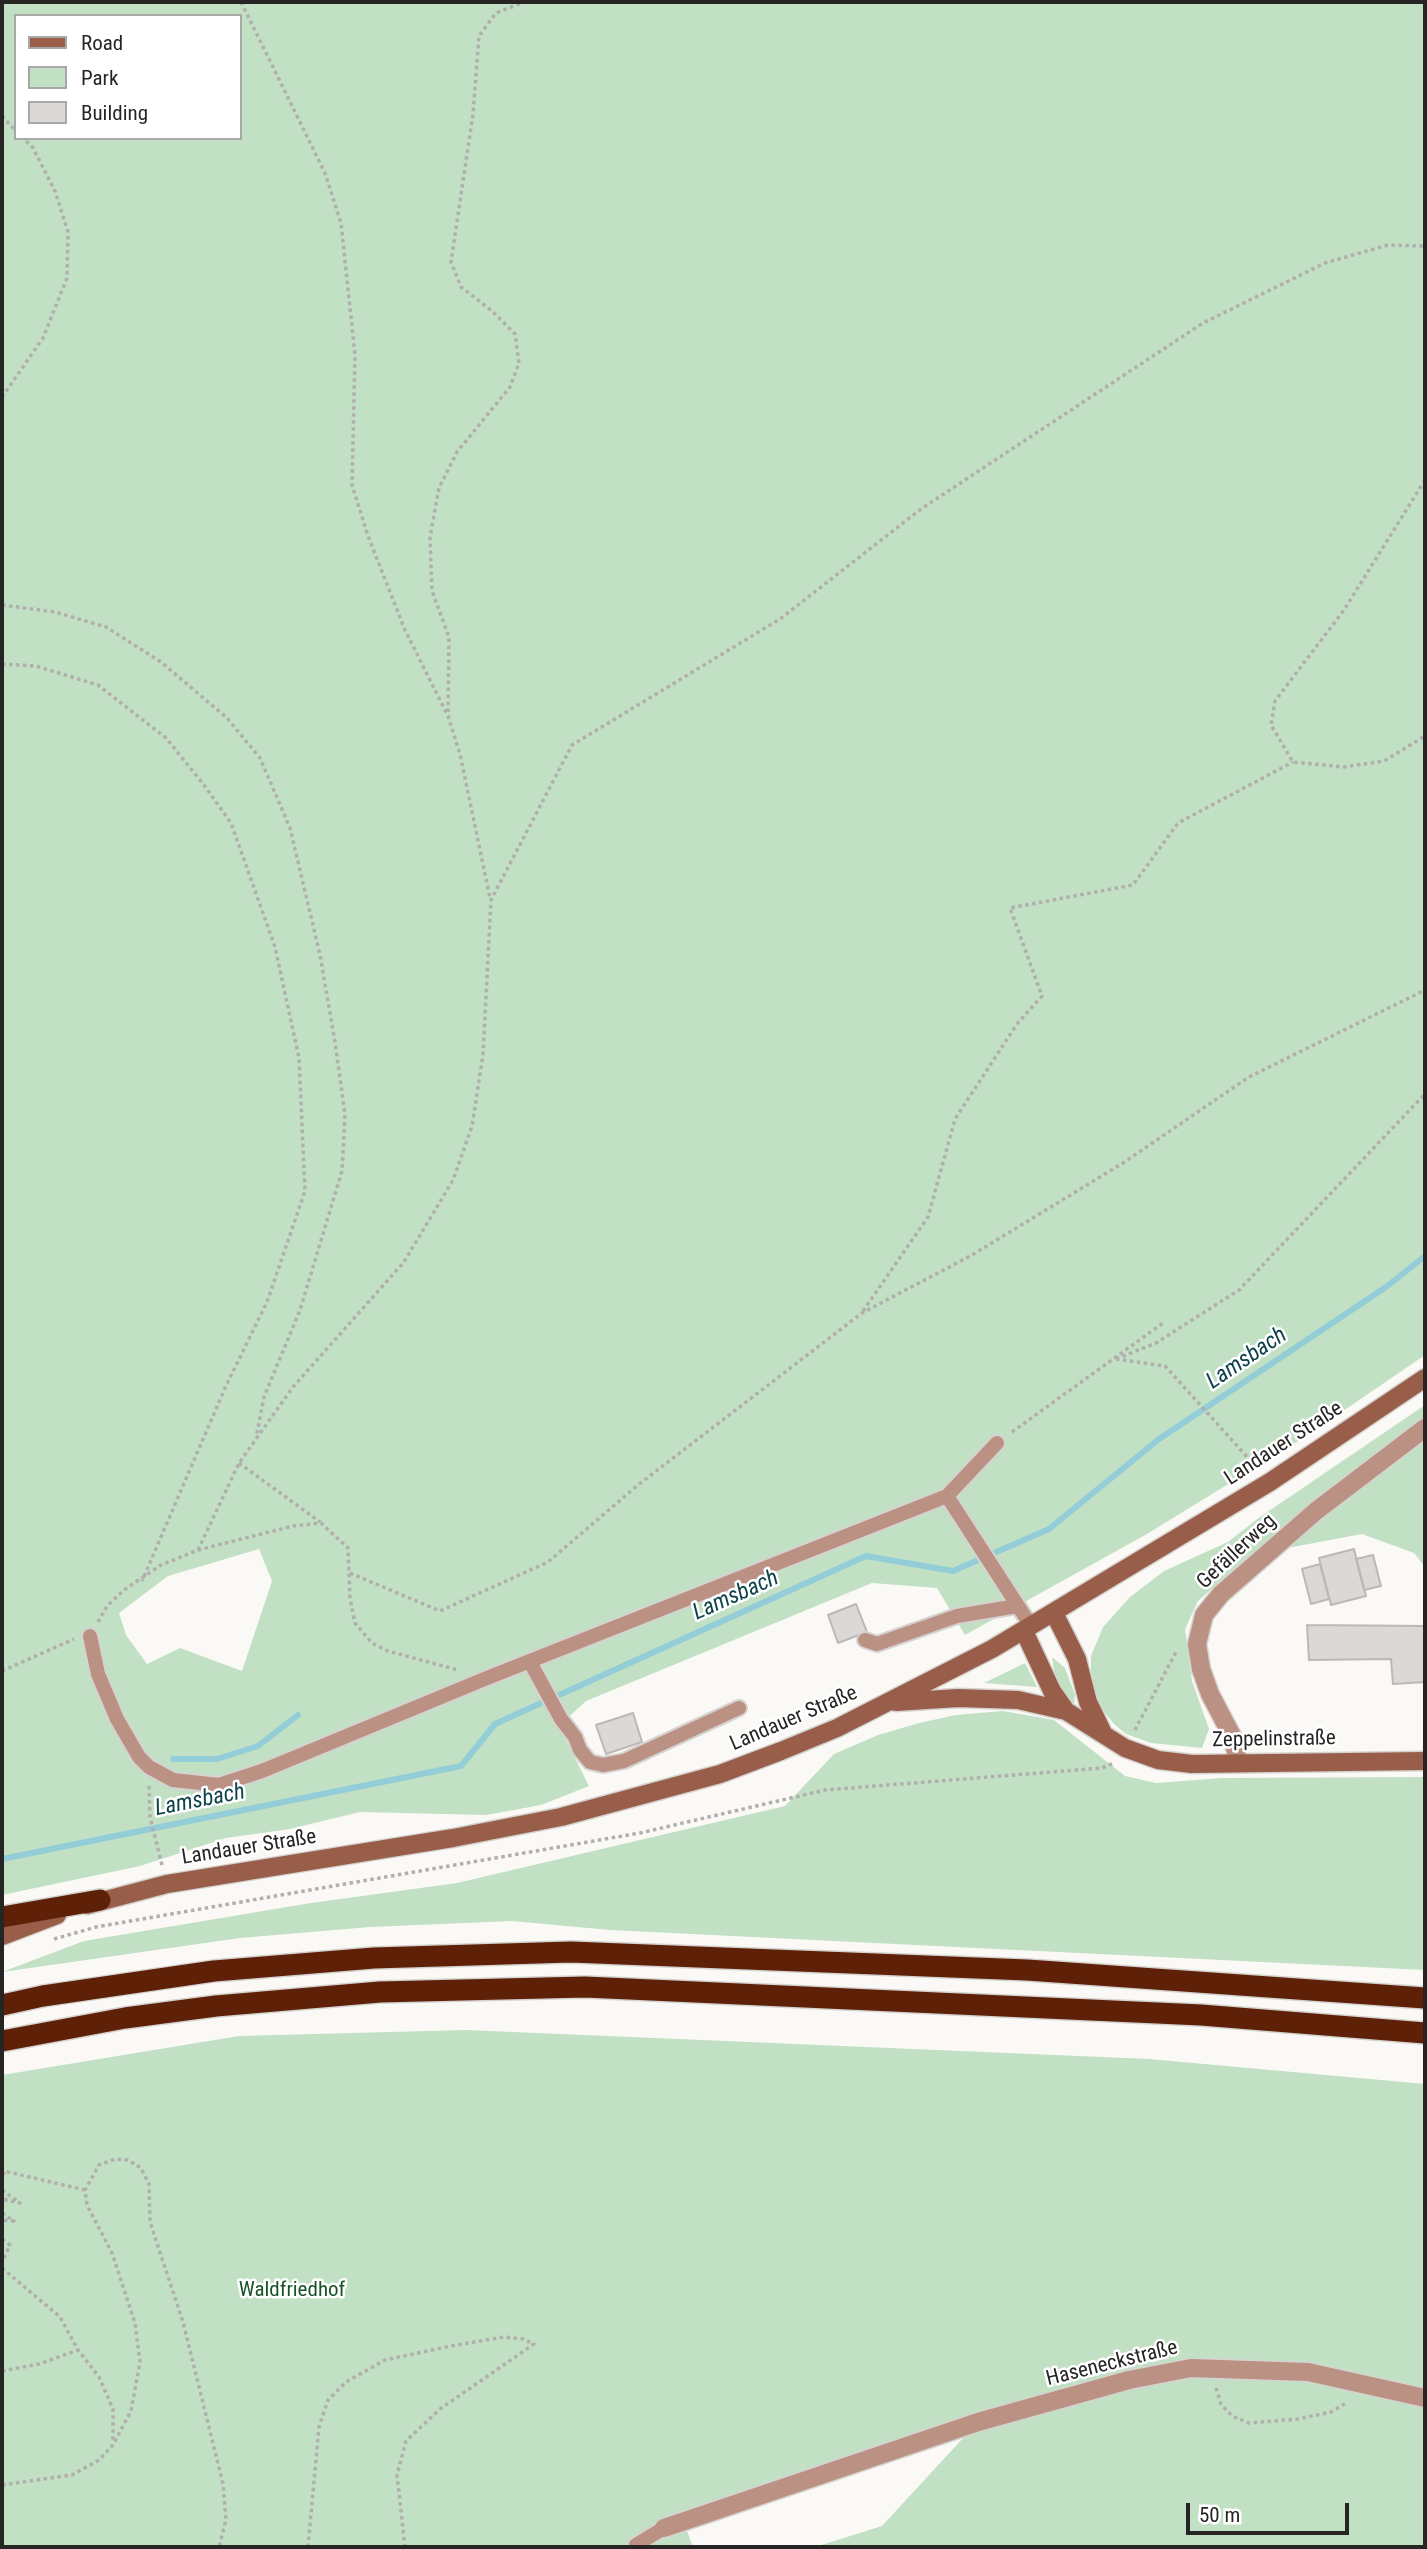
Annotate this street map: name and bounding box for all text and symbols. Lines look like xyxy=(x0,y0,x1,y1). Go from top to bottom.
legend xyxy=(14,14,242,140)
text: Road xyxy=(81,31,123,55)
text: Park xyxy=(81,66,118,90)
text: Building xyxy=(81,101,148,125)
water label: Lamsbach xyxy=(1202,1322,1292,1396)
street label: Landauer Straße xyxy=(1220,1396,1348,1492)
street label: Gefällerweg xyxy=(1192,1509,1282,1595)
water label: Lamsbach xyxy=(689,1565,783,1627)
street label: Landauer Straße xyxy=(727,1681,861,1757)
street label: Zeppelinstraße xyxy=(1212,1726,1336,1754)
water label: Lamsbach xyxy=(153,1779,247,1823)
street label: Landauer Straße xyxy=(180,1825,318,1871)
park label: Waldfriedhof xyxy=(239,2278,345,2304)
street label: Haseneckstraße xyxy=(1044,2336,1180,2392)
scale bar xyxy=(1189,2490,1352,2534)
text: 50 m xyxy=(1199,2503,1240,2527)

